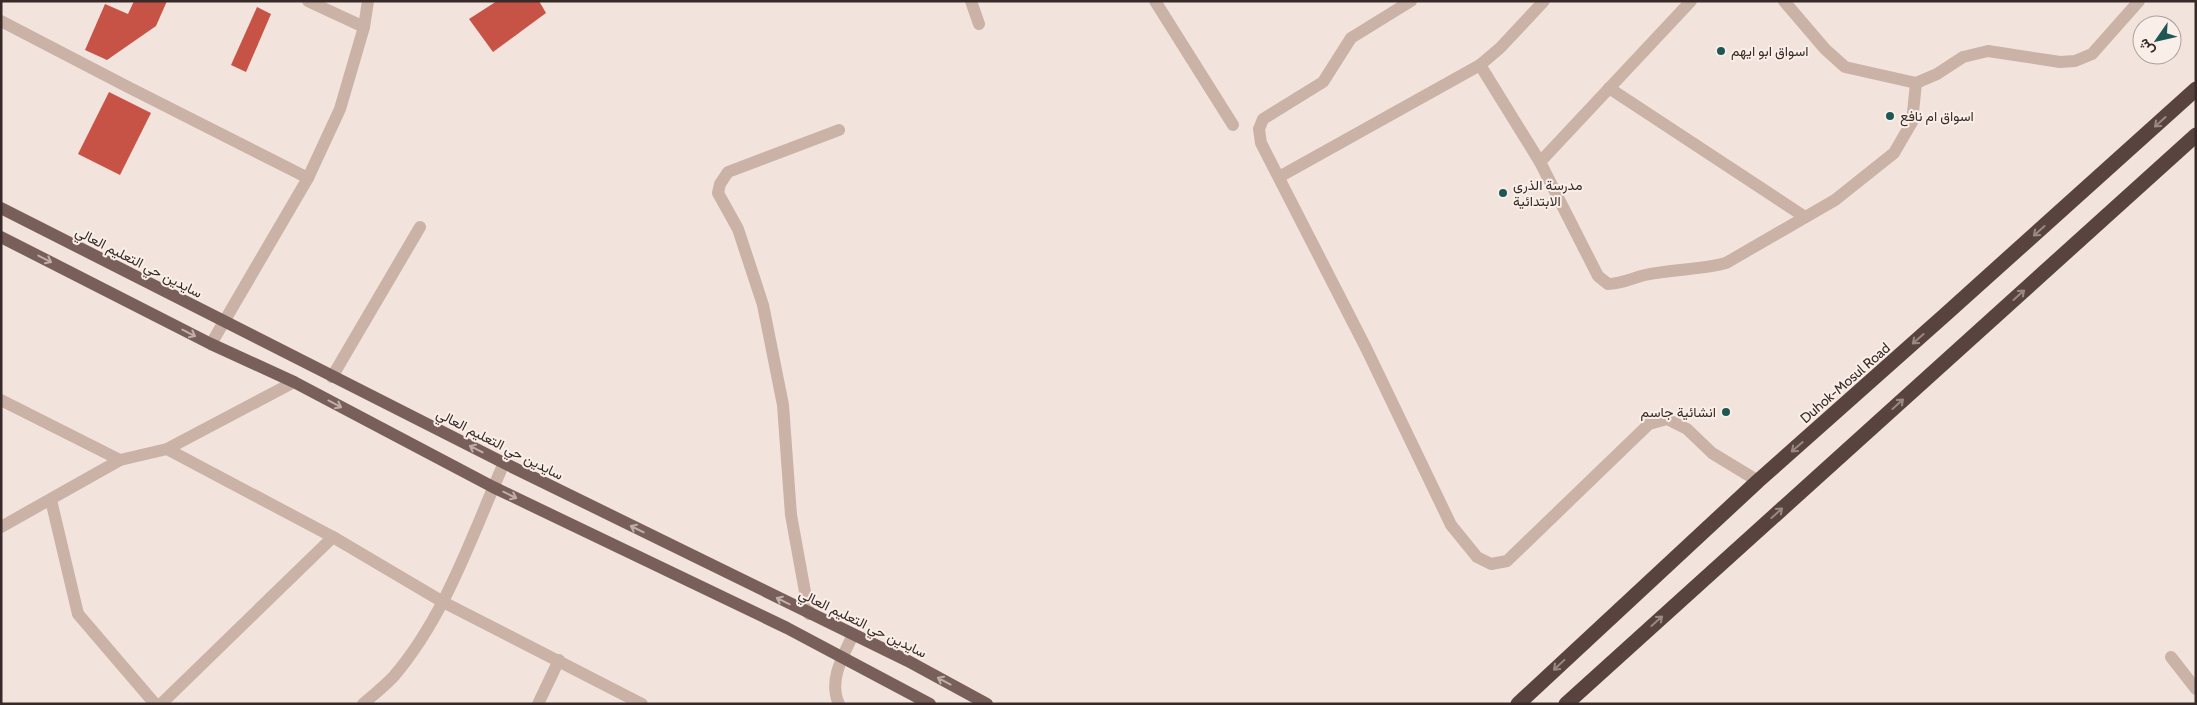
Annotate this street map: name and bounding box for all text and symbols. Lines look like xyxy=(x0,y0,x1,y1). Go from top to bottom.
north arrow xyxy=(2132,15,2182,65)
text: ش xyxy=(2134,35,2158,59)
place label: اسواق ابو ايهم xyxy=(1731,42,1809,60)
marker: اسواق ابو ايهم xyxy=(1715,45,1727,57)
place label: اسواق ام نافع xyxy=(1900,107,1974,127)
marker: اسواق ام نافع xyxy=(1884,110,1896,122)
one-way arrow xyxy=(2153,116,2166,127)
place label: مدرسة الذرى الابتدائية xyxy=(1513,176,1582,210)
marker: مدرسة الذرى الابتدائية xyxy=(1497,187,1509,199)
street label: سايدين حي التعليم العالي xyxy=(71,222,206,305)
one-way arrow xyxy=(2033,225,2046,236)
one-way arrow xyxy=(37,254,52,264)
one-way arrow xyxy=(2012,289,2025,301)
one-way arrow xyxy=(182,328,197,338)
one-way arrow xyxy=(1912,333,1925,345)
street label: Duhok-Mosul Road xyxy=(1796,339,1894,427)
one-way arrow xyxy=(1892,398,1905,410)
one-way arrow xyxy=(328,399,343,409)
place label: انشائية جاسم xyxy=(1641,403,1716,421)
street label: سايدين حي التعليم العالي xyxy=(432,404,567,487)
marker: انشائية جاسم xyxy=(1720,406,1732,418)
one-way arrow xyxy=(1790,441,1803,453)
one-way arrow xyxy=(469,444,484,453)
one-way arrow xyxy=(502,491,517,501)
one-way arrow xyxy=(1771,507,1784,518)
one-way arrow xyxy=(630,524,645,533)
street label: سايدين حي التعليم العالي xyxy=(795,584,930,665)
one-way arrow xyxy=(776,596,791,605)
one-way arrow xyxy=(1650,616,1663,627)
one-way arrow xyxy=(1553,659,1566,671)
one-way arrow xyxy=(937,676,952,685)

